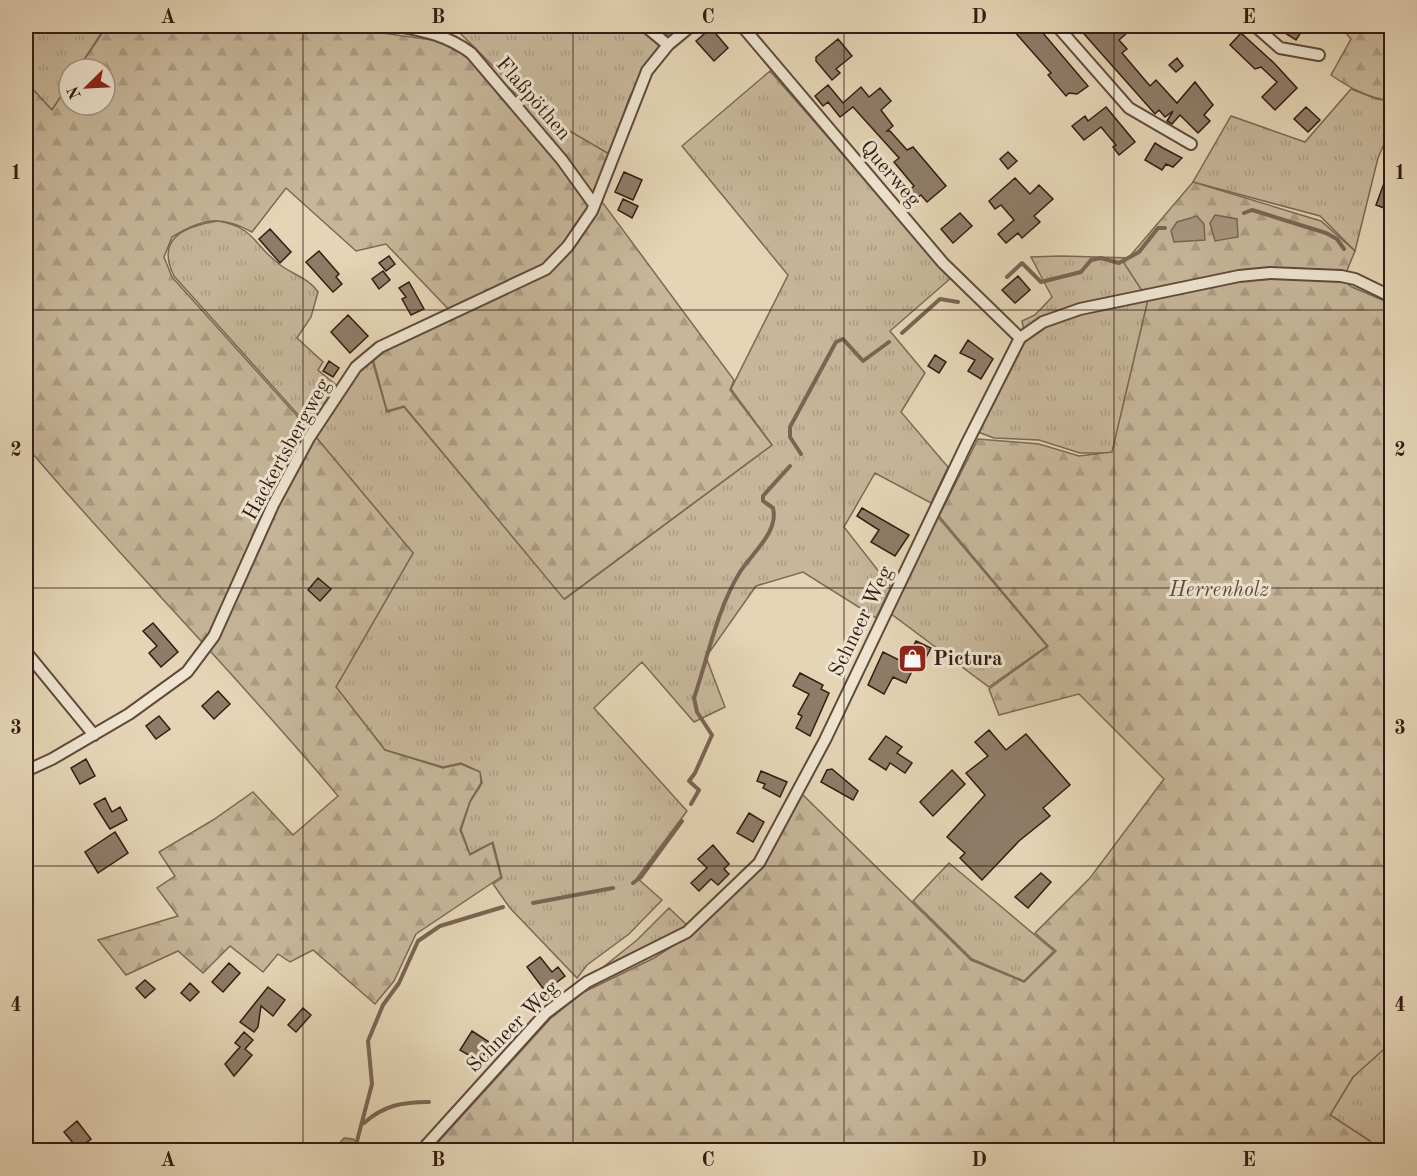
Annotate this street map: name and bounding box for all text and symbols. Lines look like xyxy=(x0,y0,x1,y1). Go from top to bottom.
text: A xyxy=(160,8,176,28)
text: B xyxy=(431,8,445,28)
text: C xyxy=(701,8,715,28)
text: D xyxy=(971,8,987,28)
text: E xyxy=(1242,8,1256,28)
street label: Flaßpöthen xyxy=(491,53,574,144)
north arrow xyxy=(57,57,117,117)
text: N xyxy=(65,83,85,101)
street label: Querweg xyxy=(856,137,925,212)
text: 1 xyxy=(10,164,22,184)
text: 1 xyxy=(1394,164,1406,184)
street label: Hackertsbergweg xyxy=(240,375,335,524)
text: 2 xyxy=(10,441,22,461)
text: 2 xyxy=(1394,441,1406,461)
street label: Schneer Weg xyxy=(826,562,897,680)
park label: Herrenholz xyxy=(1168,580,1269,601)
shop icon: Pictura xyxy=(896,642,928,674)
place label: Pictura xyxy=(933,649,1003,670)
text: 3 xyxy=(10,719,22,739)
text: 3 xyxy=(1394,719,1406,739)
street label: Schneer Weg xyxy=(463,977,563,1077)
text: 4 xyxy=(10,996,22,1016)
text: 4 xyxy=(1394,996,1406,1016)
text: A xyxy=(160,1151,176,1171)
text: B xyxy=(431,1151,445,1171)
text: C xyxy=(701,1151,715,1171)
text: D xyxy=(971,1151,987,1171)
text: E xyxy=(1242,1151,1256,1171)

